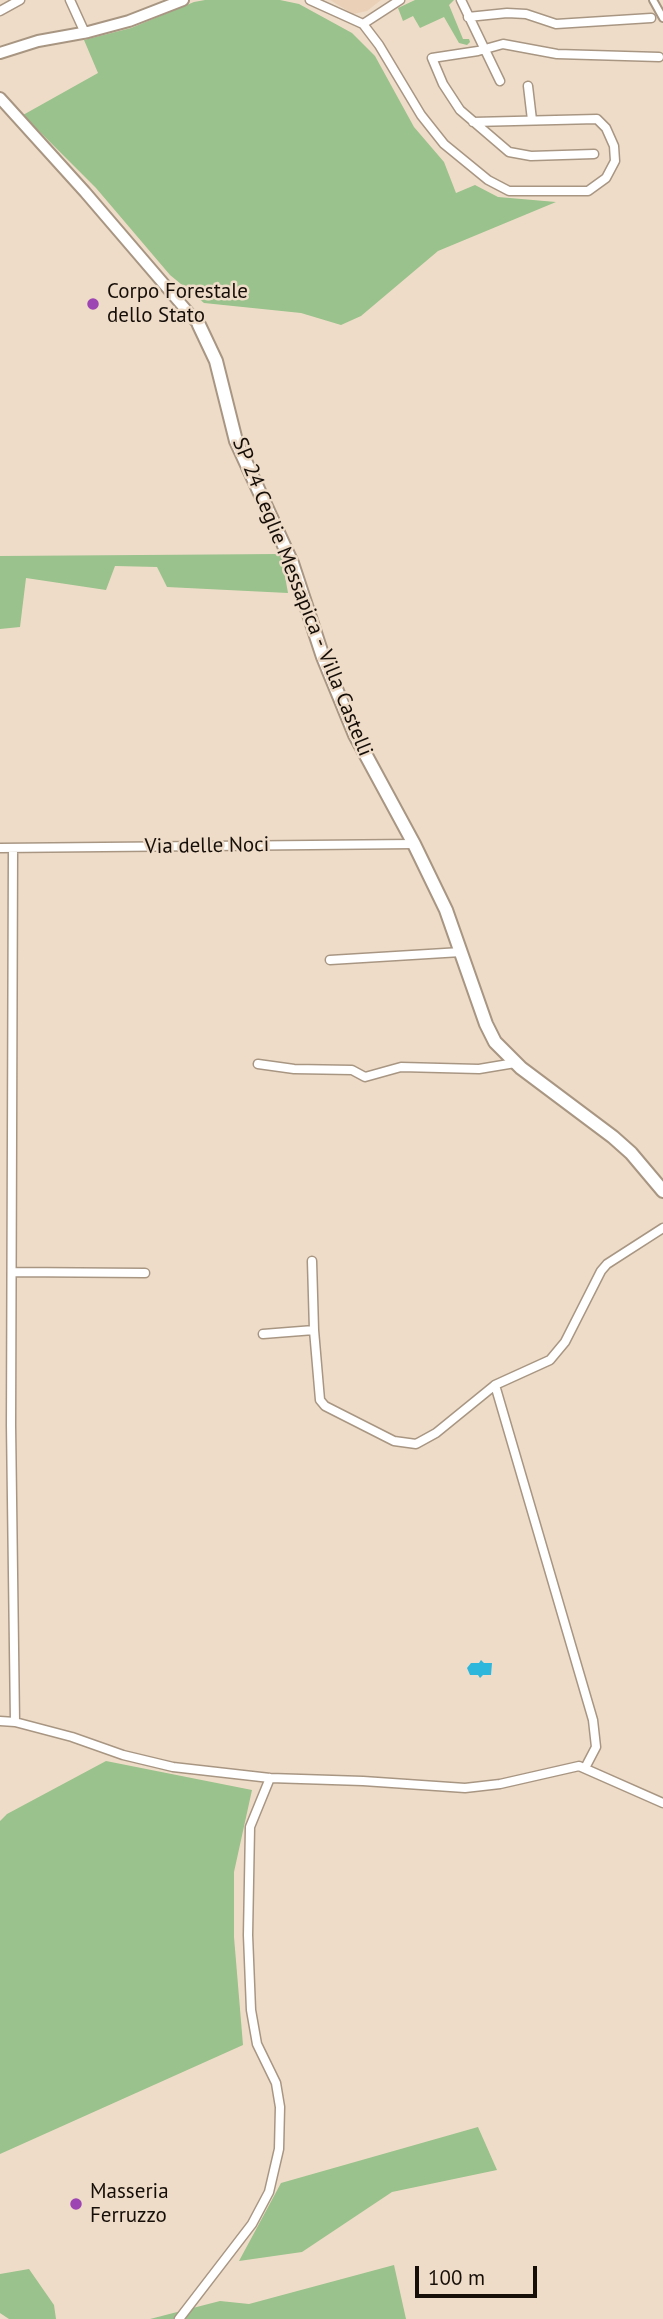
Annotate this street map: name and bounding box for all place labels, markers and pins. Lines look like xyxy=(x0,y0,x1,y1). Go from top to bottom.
place label: Corpo Forestale dello Stato xyxy=(107,279,248,329)
marker: Corpo Forestale dello Stato xyxy=(85,296,101,312)
place label: Masseria Ferruzzo xyxy=(90,2179,169,2229)
marker: Masseria Ferruzzo xyxy=(68,2196,84,2212)

